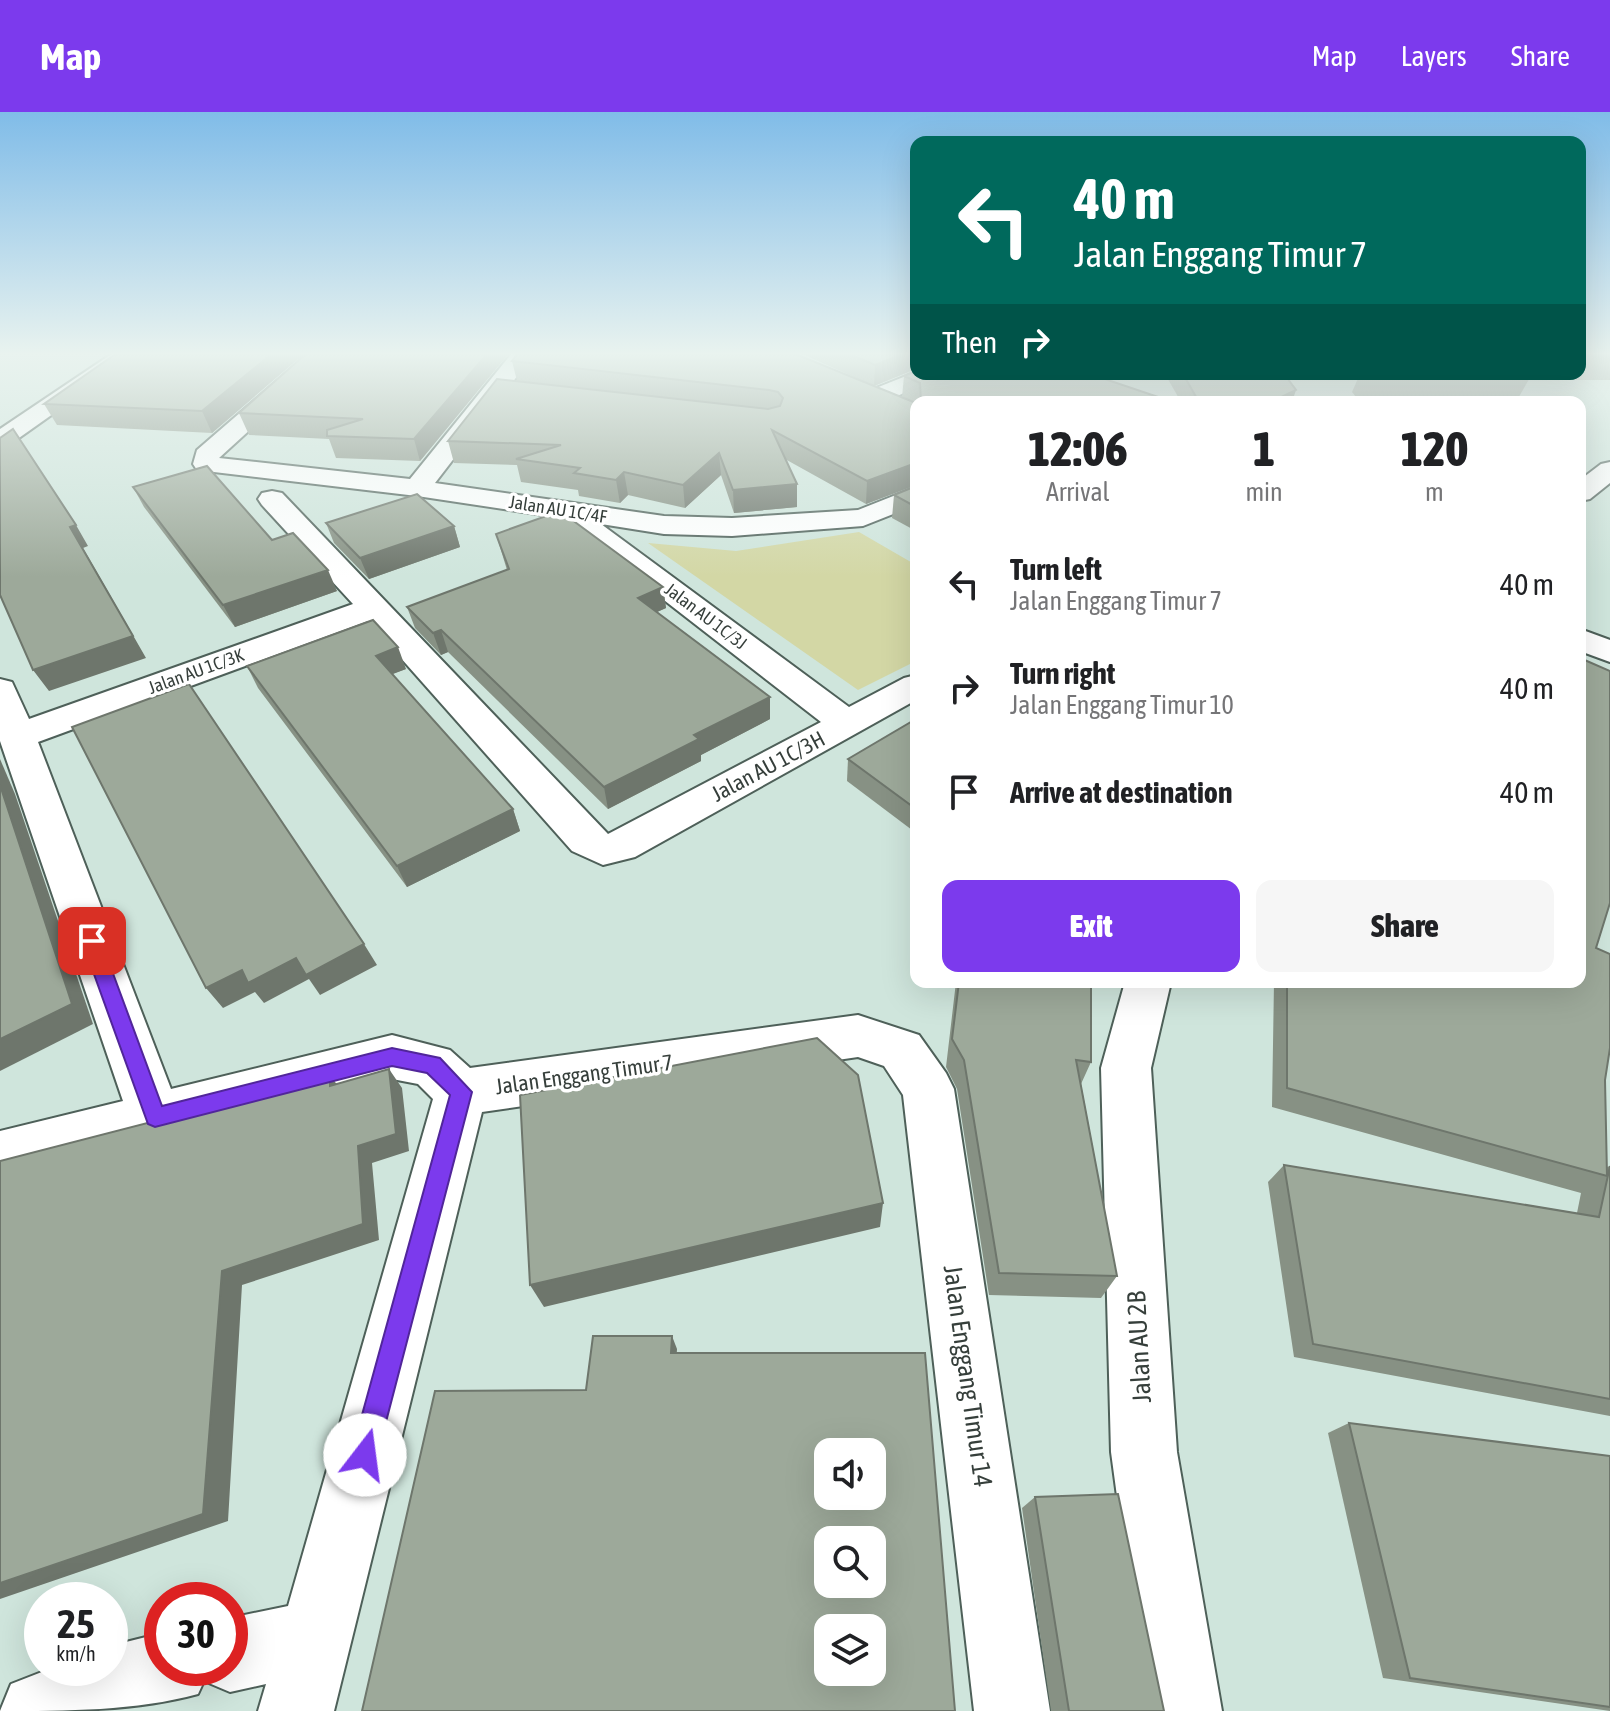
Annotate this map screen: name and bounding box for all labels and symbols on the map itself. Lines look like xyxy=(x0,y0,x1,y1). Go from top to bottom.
street label: Jalan AU 1C/4F xyxy=(508,491,609,527)
street label: Jalan AU 1C/3J xyxy=(661,578,751,654)
street label: Jalan AU 1C/3K xyxy=(145,644,247,698)
street label: Jalan AU 1C/3H xyxy=(707,725,829,807)
pin xyxy=(58,907,126,975)
street label: Jalan Enggang Timur 7 xyxy=(494,1049,674,1099)
street label: Jalan Enggang Timur 14 xyxy=(938,1263,998,1489)
street label: Jalan AU 2B xyxy=(1121,1290,1157,1404)
position arrow xyxy=(323,1413,407,1497)
speed limit sign: 30 xyxy=(144,1582,248,1686)

